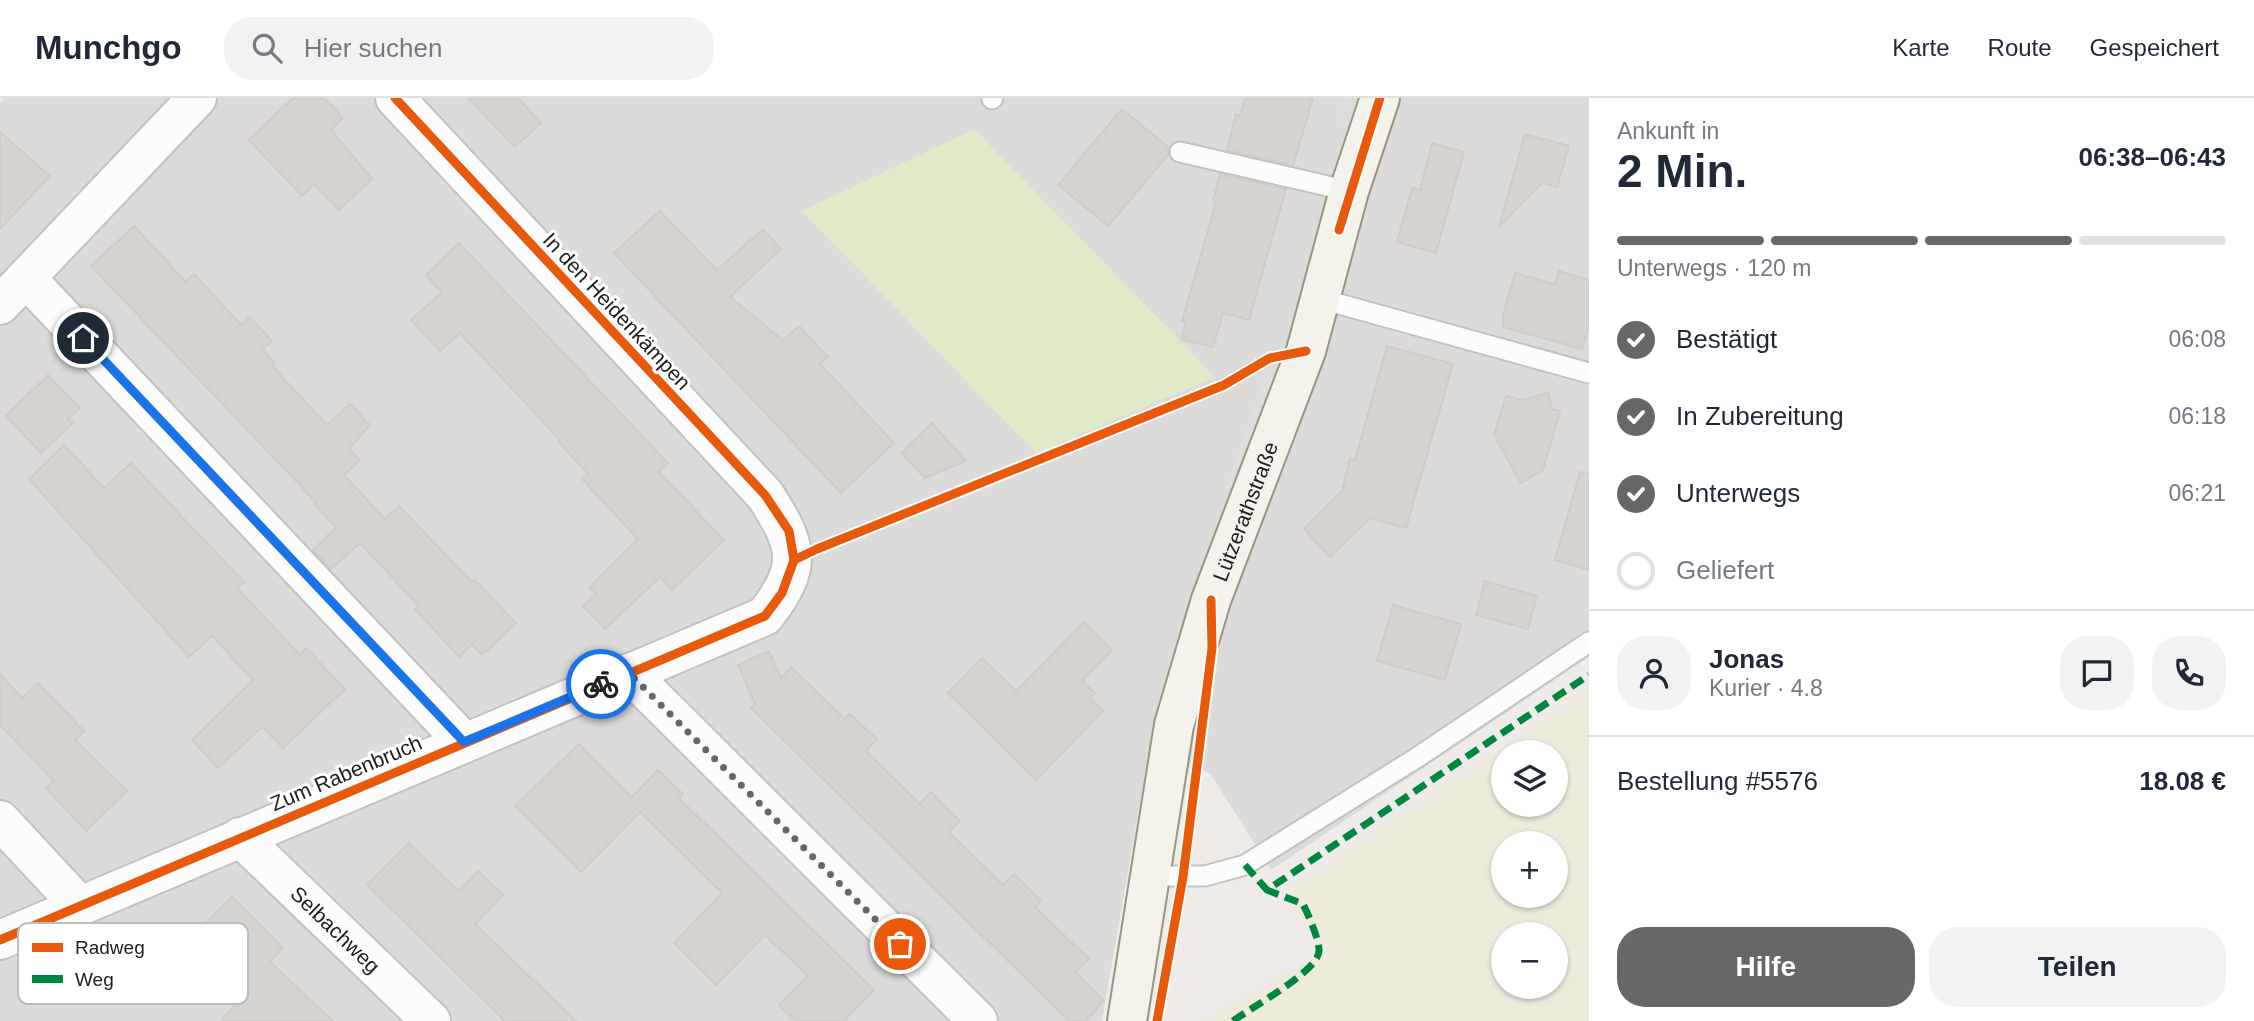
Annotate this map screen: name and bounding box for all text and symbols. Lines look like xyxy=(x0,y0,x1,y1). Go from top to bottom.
search box xyxy=(224,17,714,80)
text: Munchgo xyxy=(35,29,182,66)
icon: search xyxy=(248,29,286,67)
text: Hier suchen xyxy=(304,33,442,63)
text: Karte xyxy=(1892,34,1950,61)
text: Route xyxy=(1988,34,2052,61)
text: Gespeichert xyxy=(2090,34,2219,61)
text: Ankunft in xyxy=(1617,118,1719,144)
text: 06:38–06:43 xyxy=(2079,142,2226,172)
text: 2 Min. xyxy=(1617,145,1747,197)
street label: In den Heidenkämpen xyxy=(539,228,695,394)
text: Unterwegs · 120 m xyxy=(1617,255,1811,281)
pin xyxy=(53,308,113,368)
icon: home xyxy=(64,319,102,357)
icon: check xyxy=(1617,321,1655,359)
text: Bestätigt xyxy=(1676,324,1777,354)
text: 06:08 xyxy=(2168,326,2226,352)
icon: check xyxy=(1617,398,1655,436)
text: In Zubereitung xyxy=(1676,401,1844,431)
text: 06:18 xyxy=(2168,403,2226,429)
street label: Lützerathstraße xyxy=(1208,438,1282,584)
icon: check xyxy=(1617,475,1655,513)
text: Unterwegs xyxy=(1676,478,1800,508)
text: 06:21 xyxy=(2168,480,2226,506)
text: Geliefert xyxy=(1676,555,1774,585)
button: person xyxy=(1617,636,1691,710)
button: chat xyxy=(2060,636,2134,710)
button: phone xyxy=(2152,636,2226,710)
text: Jonas xyxy=(1709,644,1784,674)
courier xyxy=(566,649,636,719)
icon: bike xyxy=(582,665,620,703)
text: Kurier · 4.8 xyxy=(1709,675,1823,701)
street label: Zum Rabenbruch xyxy=(267,731,425,815)
map controls xyxy=(1491,740,1568,999)
button: layers xyxy=(1491,740,1568,817)
text: Bestellung #5576 xyxy=(1617,766,1818,796)
text: 18.08 € xyxy=(2139,766,2226,796)
button: + xyxy=(1491,831,1568,908)
street label: Selbachweg xyxy=(287,881,385,977)
pin xyxy=(870,914,930,974)
button: − xyxy=(1491,922,1568,999)
legend xyxy=(18,923,248,1004)
icon: bag xyxy=(881,925,919,963)
button: Hilfe xyxy=(1617,927,1915,1007)
button: Teilen xyxy=(1929,927,2226,1007)
text: Radweg xyxy=(75,937,145,958)
text: Weg xyxy=(75,969,114,990)

